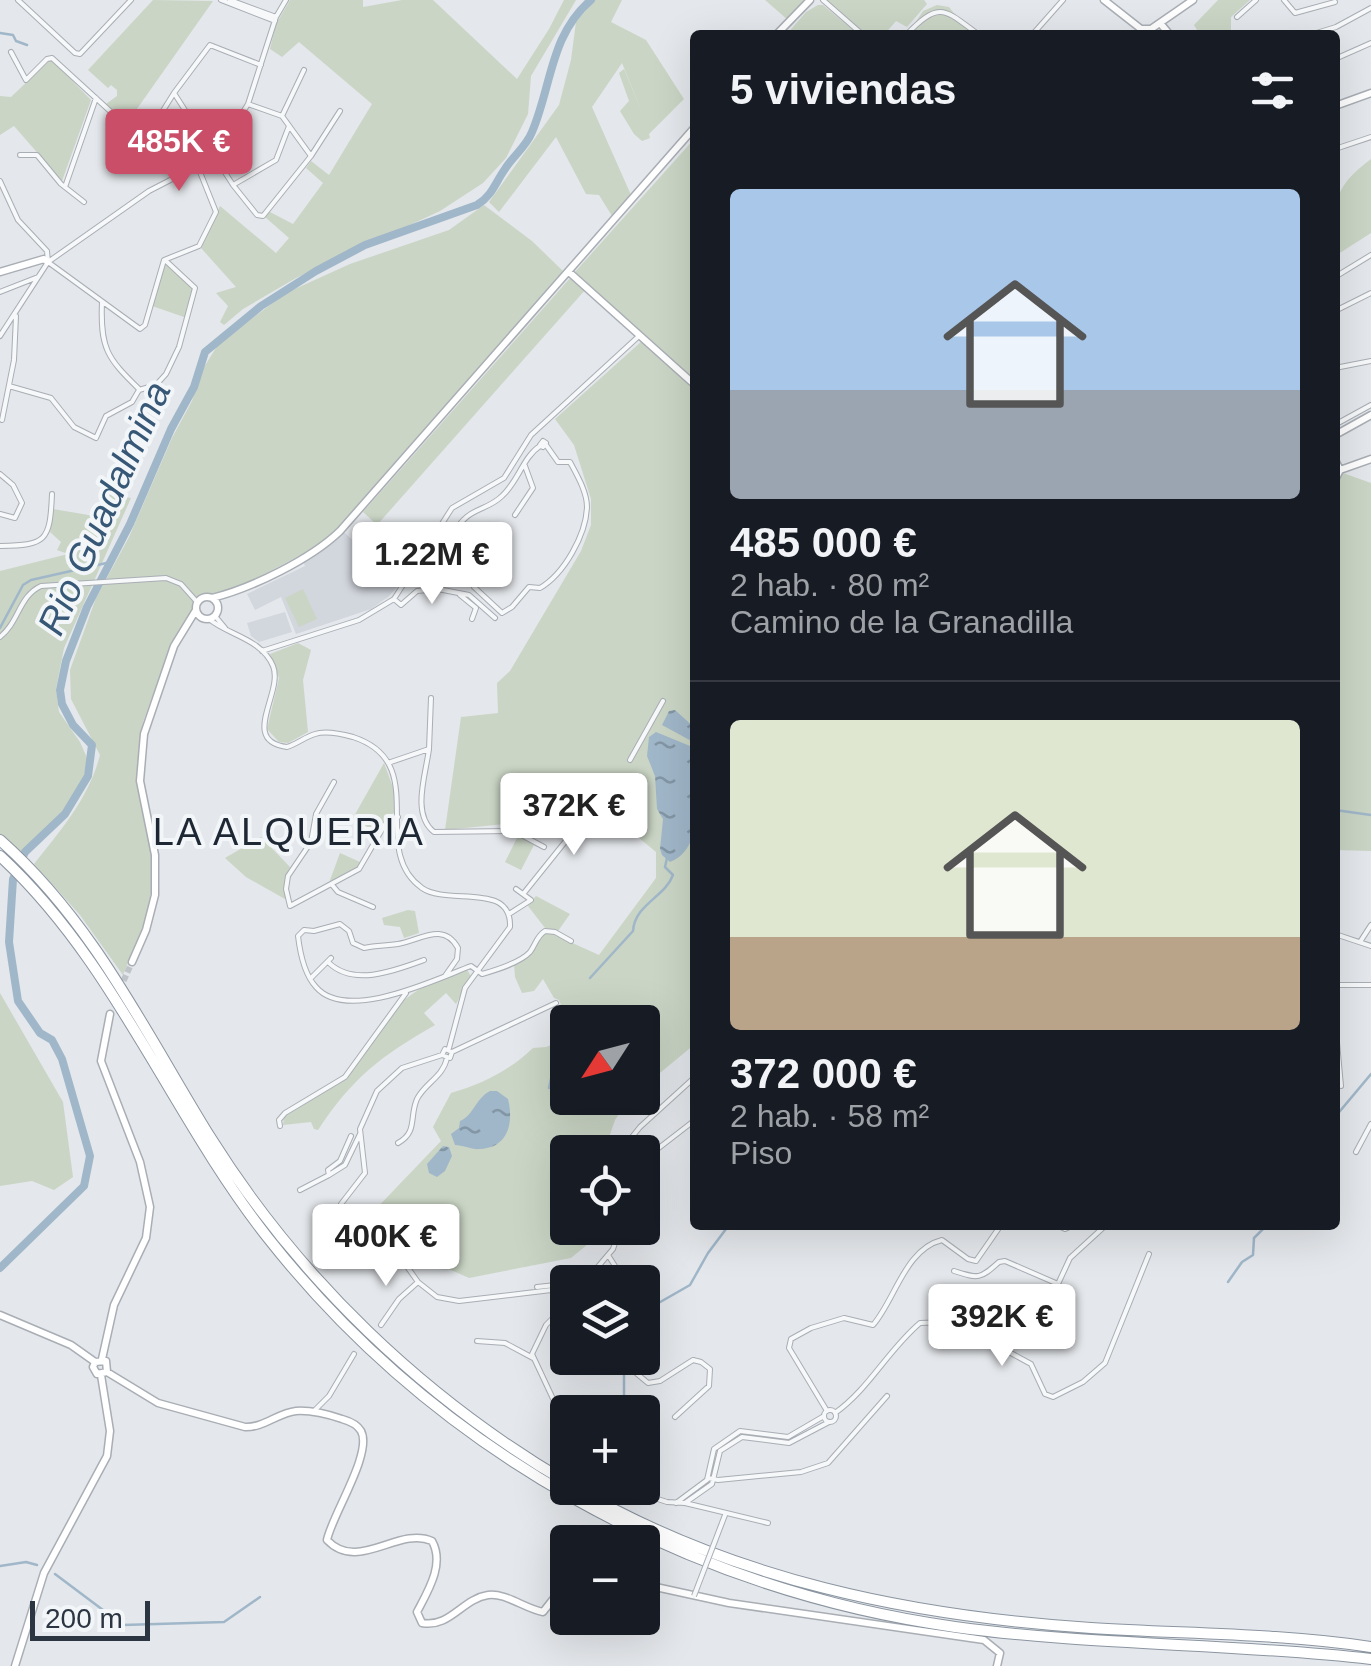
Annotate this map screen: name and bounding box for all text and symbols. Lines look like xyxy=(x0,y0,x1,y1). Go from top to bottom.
icon: filters xyxy=(1245,63,1300,118)
text: 5 viviendas xyxy=(730,66,956,113)
pin: 485K € xyxy=(98,109,260,194)
text: 485K € xyxy=(127,123,231,159)
icon: home xyxy=(925,254,1105,434)
water label: Rio Guadalmina xyxy=(29,375,179,641)
text: 485 000 € xyxy=(730,519,917,566)
pin: 1.22M € xyxy=(340,522,524,607)
text: 1.22M € xyxy=(374,536,490,572)
text: 2 hab. · 80 m² xyxy=(730,567,929,603)
text: Camino de la Granadilla xyxy=(730,604,1073,640)
pin: 372K € xyxy=(493,773,655,858)
icon: home xyxy=(925,785,1105,965)
text: 372K € xyxy=(522,787,626,823)
district label: LA ALQUERIA xyxy=(153,811,425,853)
north arrow xyxy=(550,1005,660,1115)
map controls xyxy=(550,1005,660,1635)
text: 372 000 € xyxy=(730,1050,917,1097)
text: 2 hab. · 58 m² xyxy=(730,1098,929,1134)
button: locate xyxy=(550,1135,660,1245)
text: Piso xyxy=(730,1135,792,1171)
pin: 400K € xyxy=(305,1204,467,1289)
text: 400K € xyxy=(334,1218,438,1254)
button: layers xyxy=(550,1265,660,1375)
pin: 392K € xyxy=(921,1284,1083,1369)
text: 392K € xyxy=(950,1298,1054,1334)
button: + xyxy=(550,1395,660,1505)
button: − xyxy=(550,1525,660,1635)
scale bar xyxy=(30,1596,150,1640)
text: 200 m xyxy=(45,1603,123,1634)

